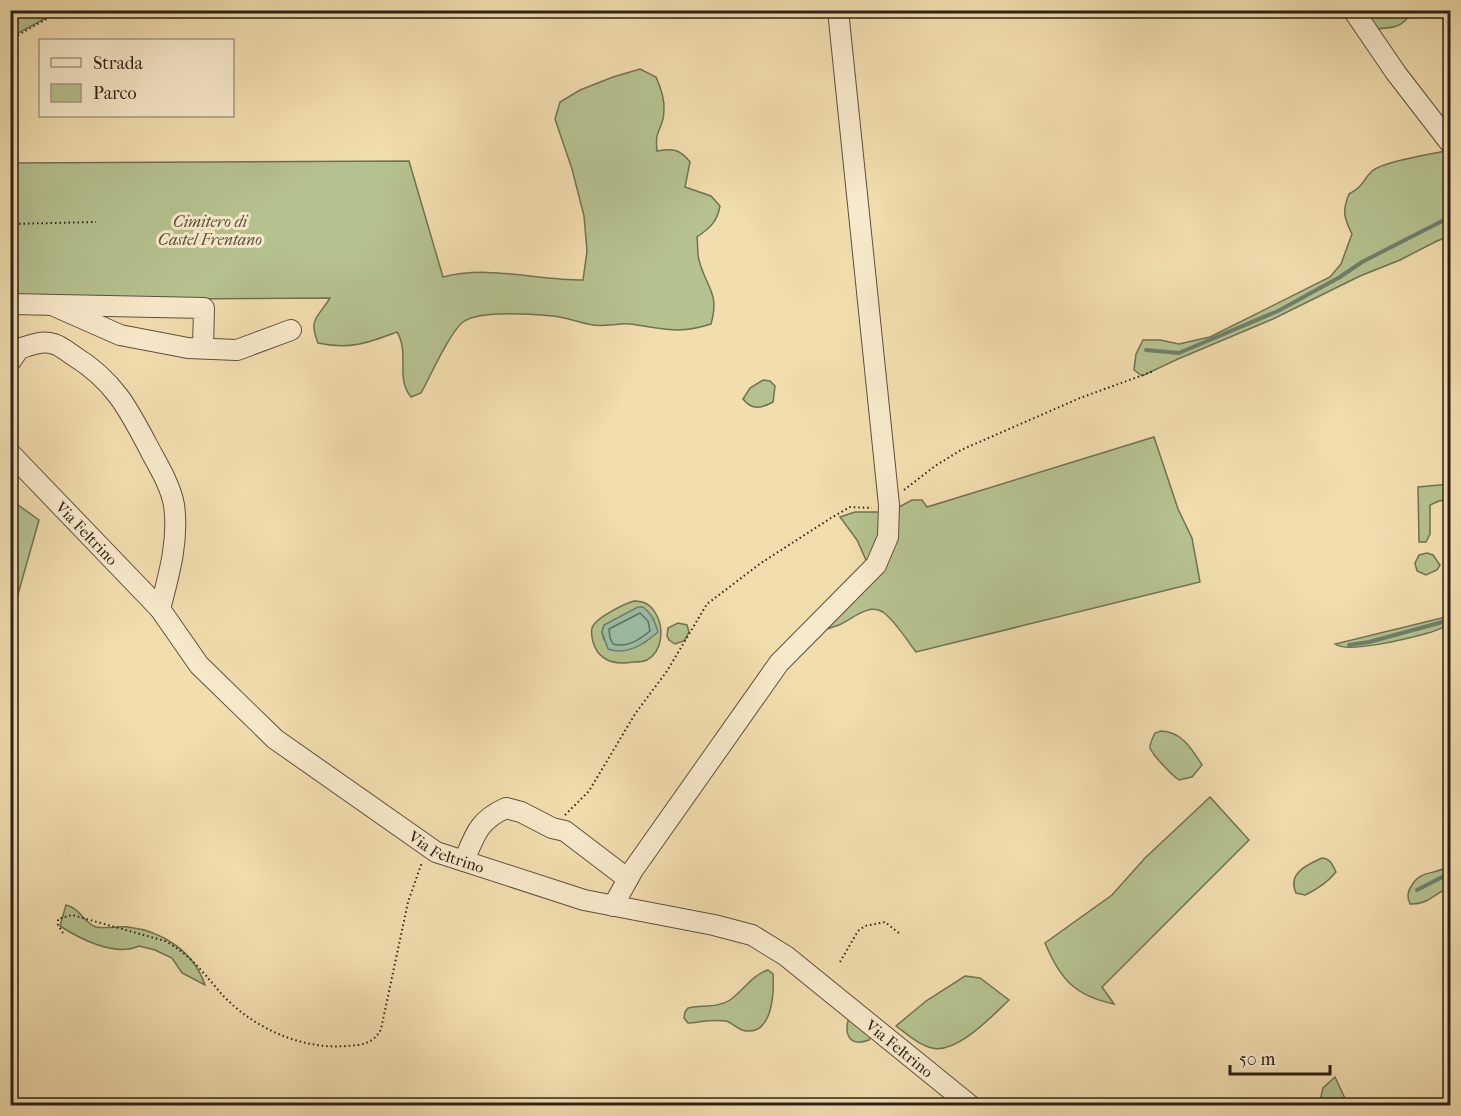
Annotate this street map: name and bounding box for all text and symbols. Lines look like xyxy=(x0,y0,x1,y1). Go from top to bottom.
legend xyxy=(39,39,234,117)
text: Strada xyxy=(93,53,144,74)
text: Parco xyxy=(93,83,137,104)
park label: Cimitero di Castel Frentano xyxy=(158,212,262,249)
street label: Via Feltrino xyxy=(51,497,122,569)
street label: Via Feltrino xyxy=(404,826,487,877)
street label: Via Feltrino xyxy=(861,1015,937,1082)
scale bar xyxy=(1230,1038,1330,1076)
text: 50 m xyxy=(1239,1049,1276,1070)

